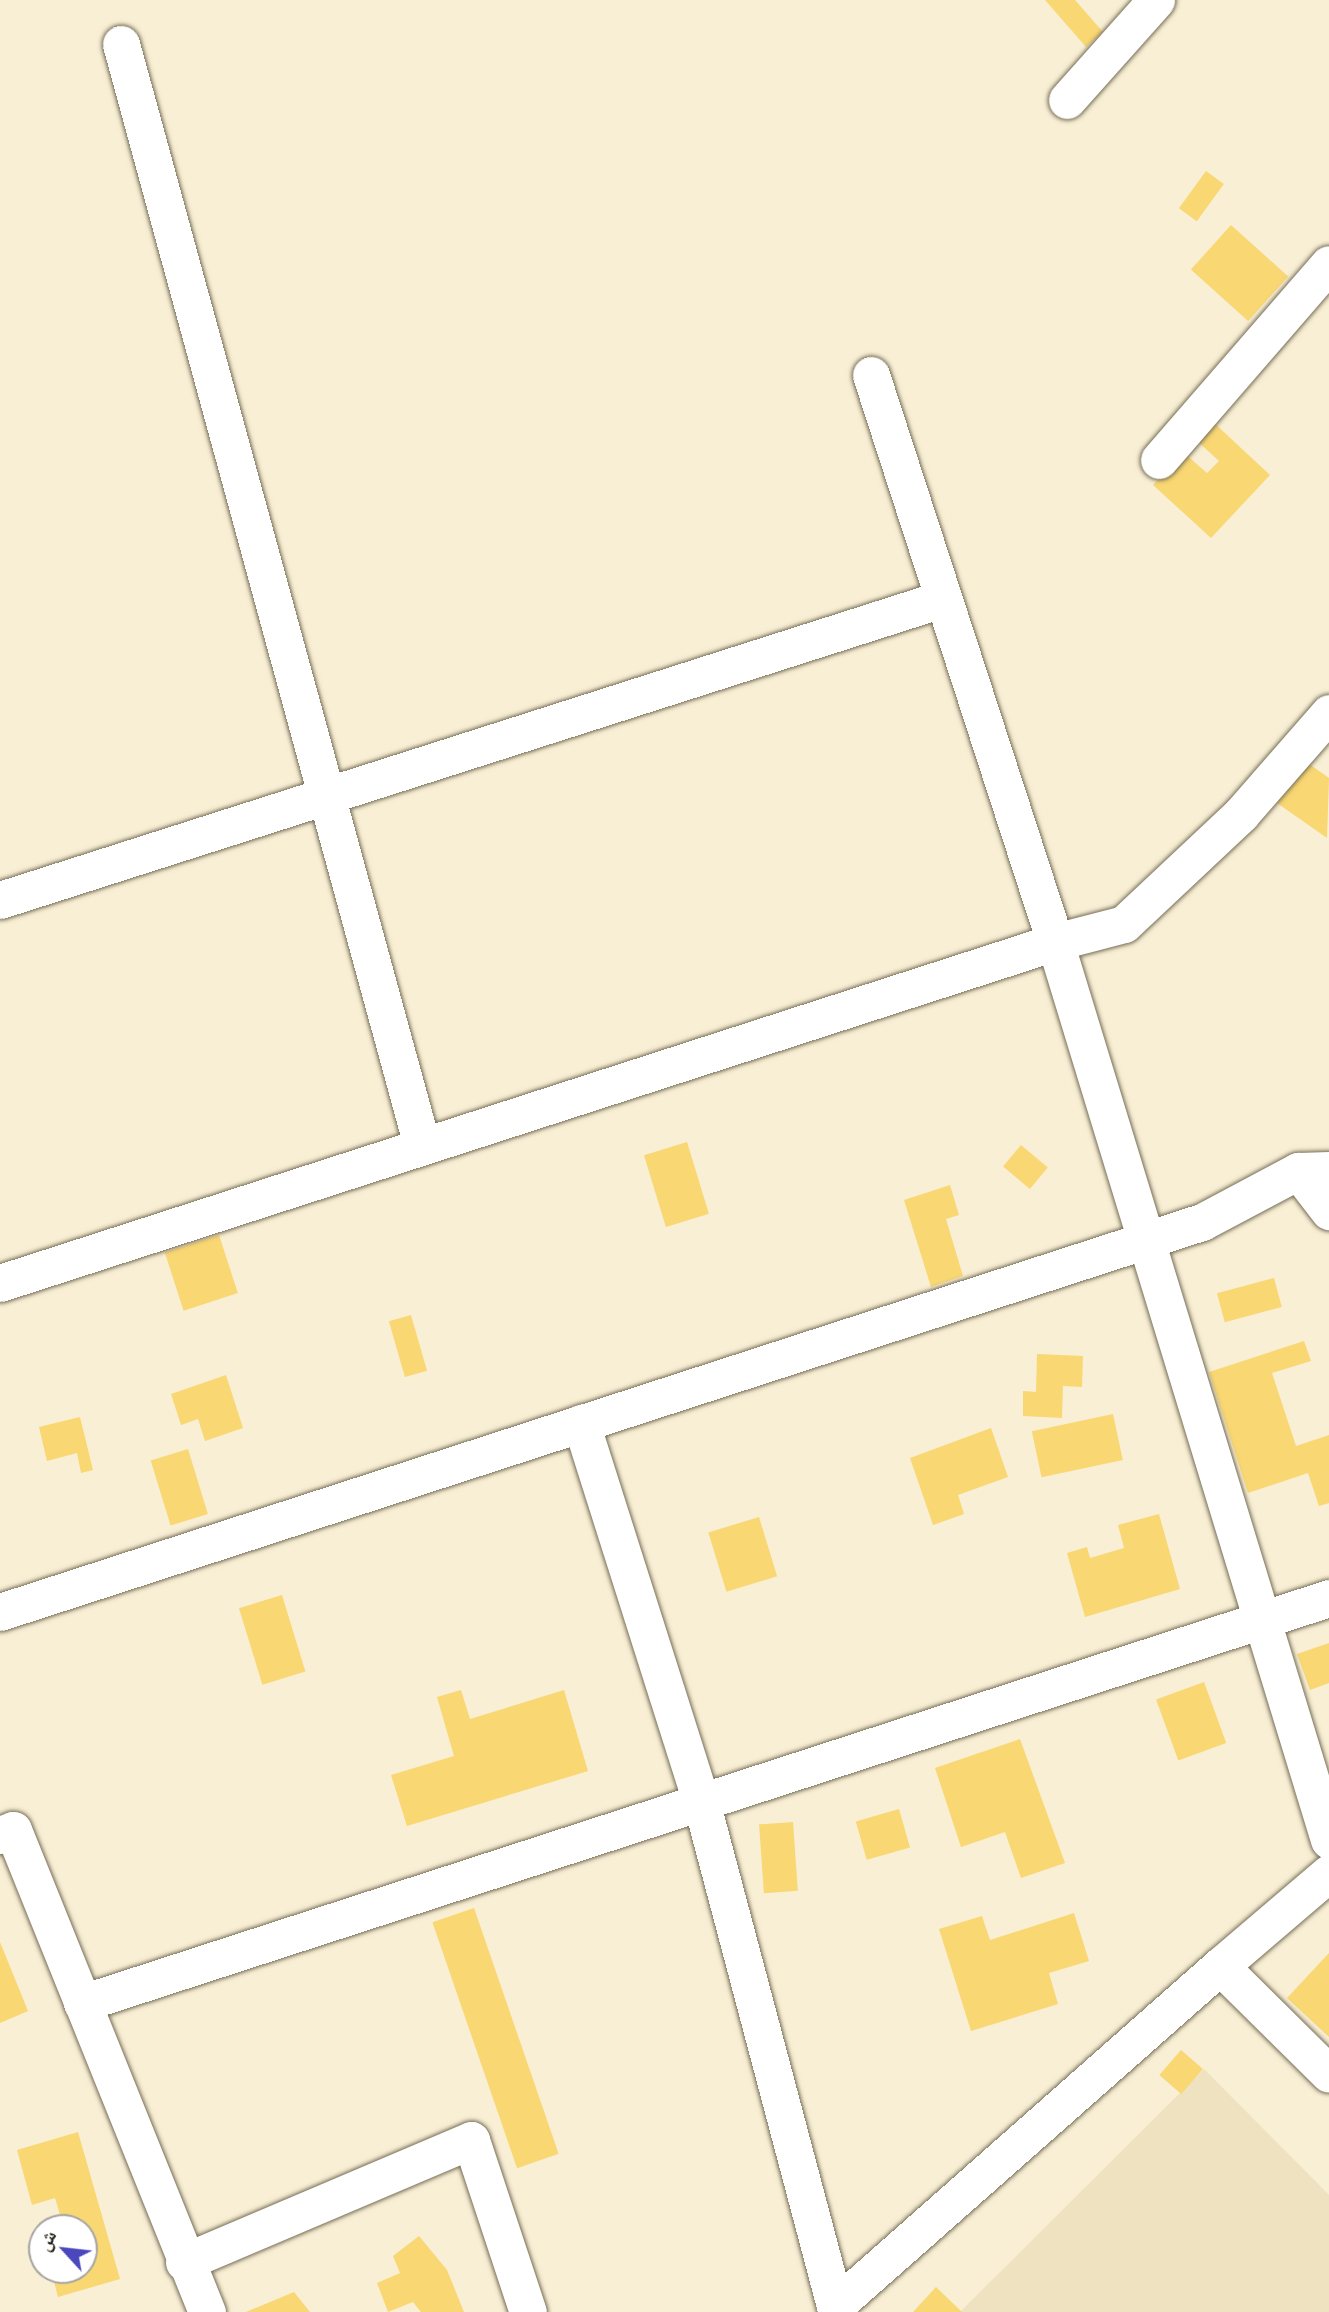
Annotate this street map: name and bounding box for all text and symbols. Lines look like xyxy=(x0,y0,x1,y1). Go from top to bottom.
north arrow xyxy=(28,2214,98,2284)
text: ش xyxy=(32,2226,60,2254)

